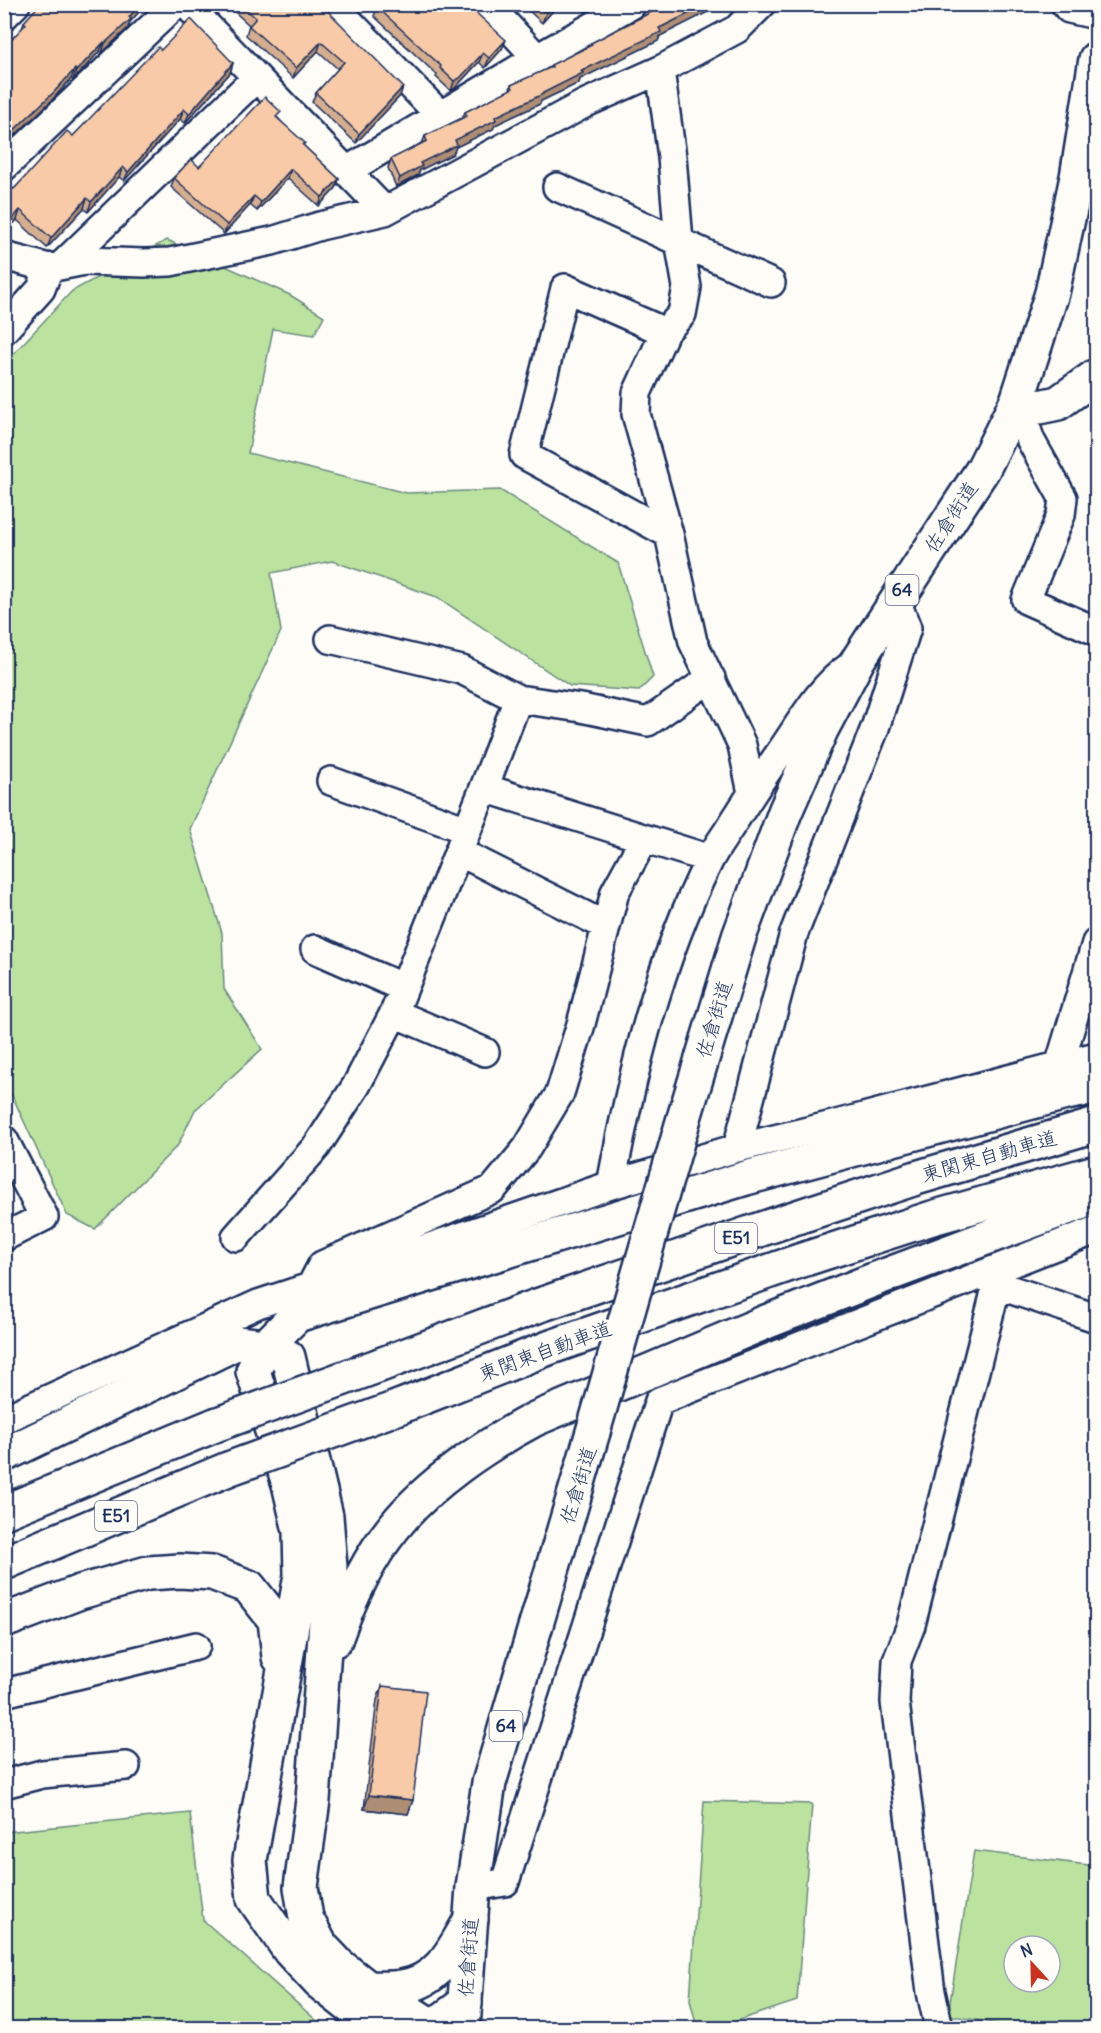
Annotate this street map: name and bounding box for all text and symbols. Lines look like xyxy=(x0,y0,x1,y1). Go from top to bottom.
street label: 佐倉街道 xyxy=(918,476,983,557)
road number: 64 xyxy=(886,575,918,605)
street label: 佐倉街道 xyxy=(690,977,737,1061)
street label: 東関東自動車道 xyxy=(918,1124,1060,1187)
road number: E51 xyxy=(715,1223,757,1253)
street label: 東関東自動車道 xyxy=(475,1315,615,1386)
street label: 佐倉街道 xyxy=(554,1443,601,1527)
road number: E51 xyxy=(95,1501,137,1531)
road number: 64 xyxy=(490,1711,522,1741)
street label: 佐倉街道 xyxy=(452,1916,483,1998)
north arrow xyxy=(1002,1934,1062,1994)
text: N xyxy=(1018,1939,1035,1961)

